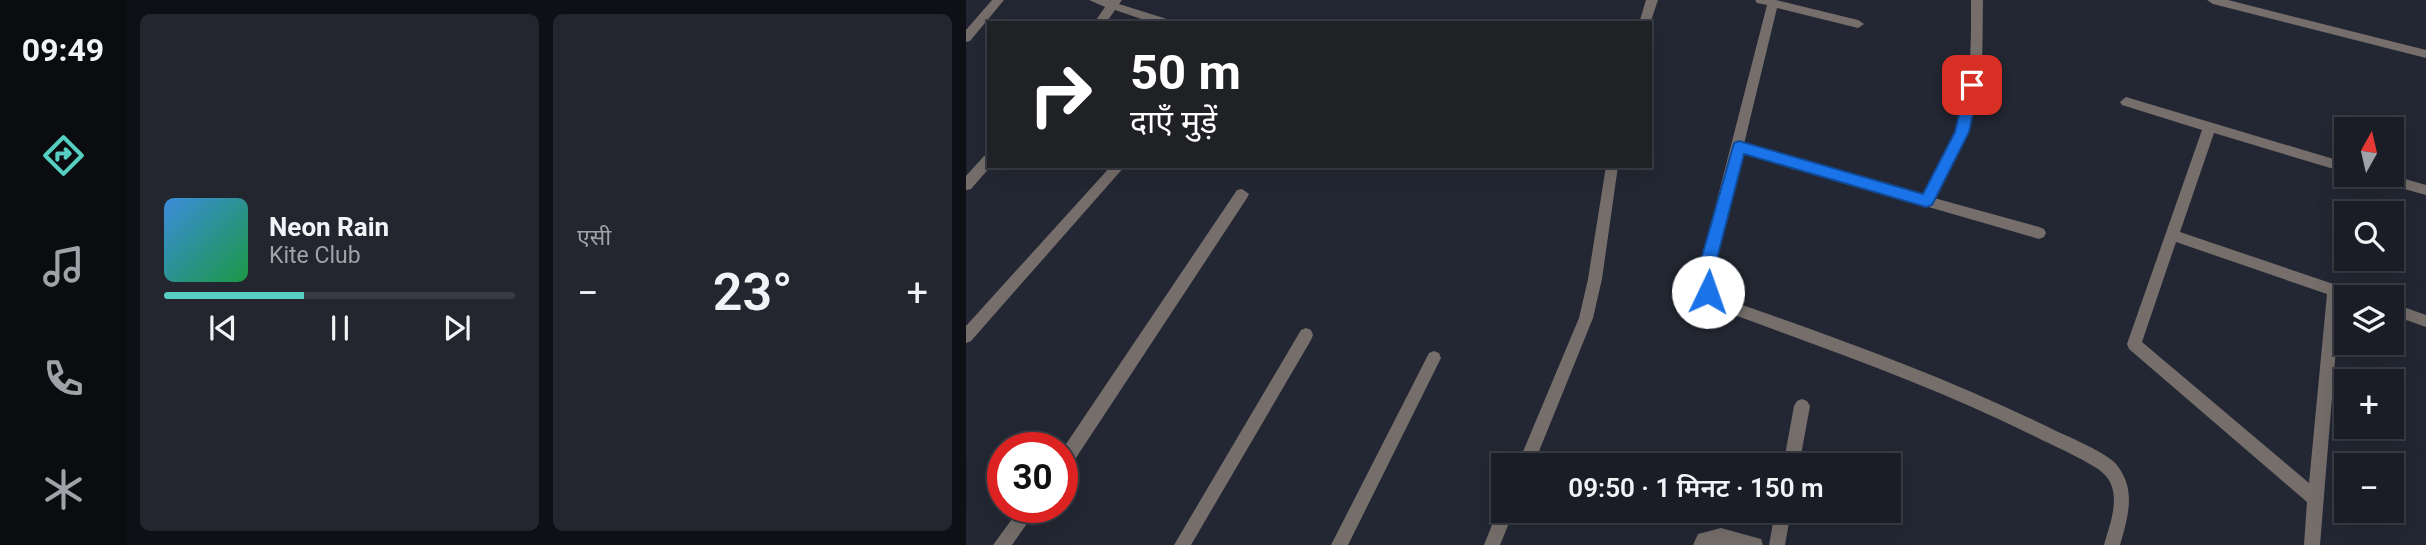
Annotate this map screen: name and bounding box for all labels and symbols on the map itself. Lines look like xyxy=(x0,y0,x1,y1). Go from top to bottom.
pin xyxy=(1942,55,2002,115)
north arrow xyxy=(2334,117,2404,187)
position arrow xyxy=(1671,255,1745,329)
speed limit sign: 30 xyxy=(987,432,1078,523)

